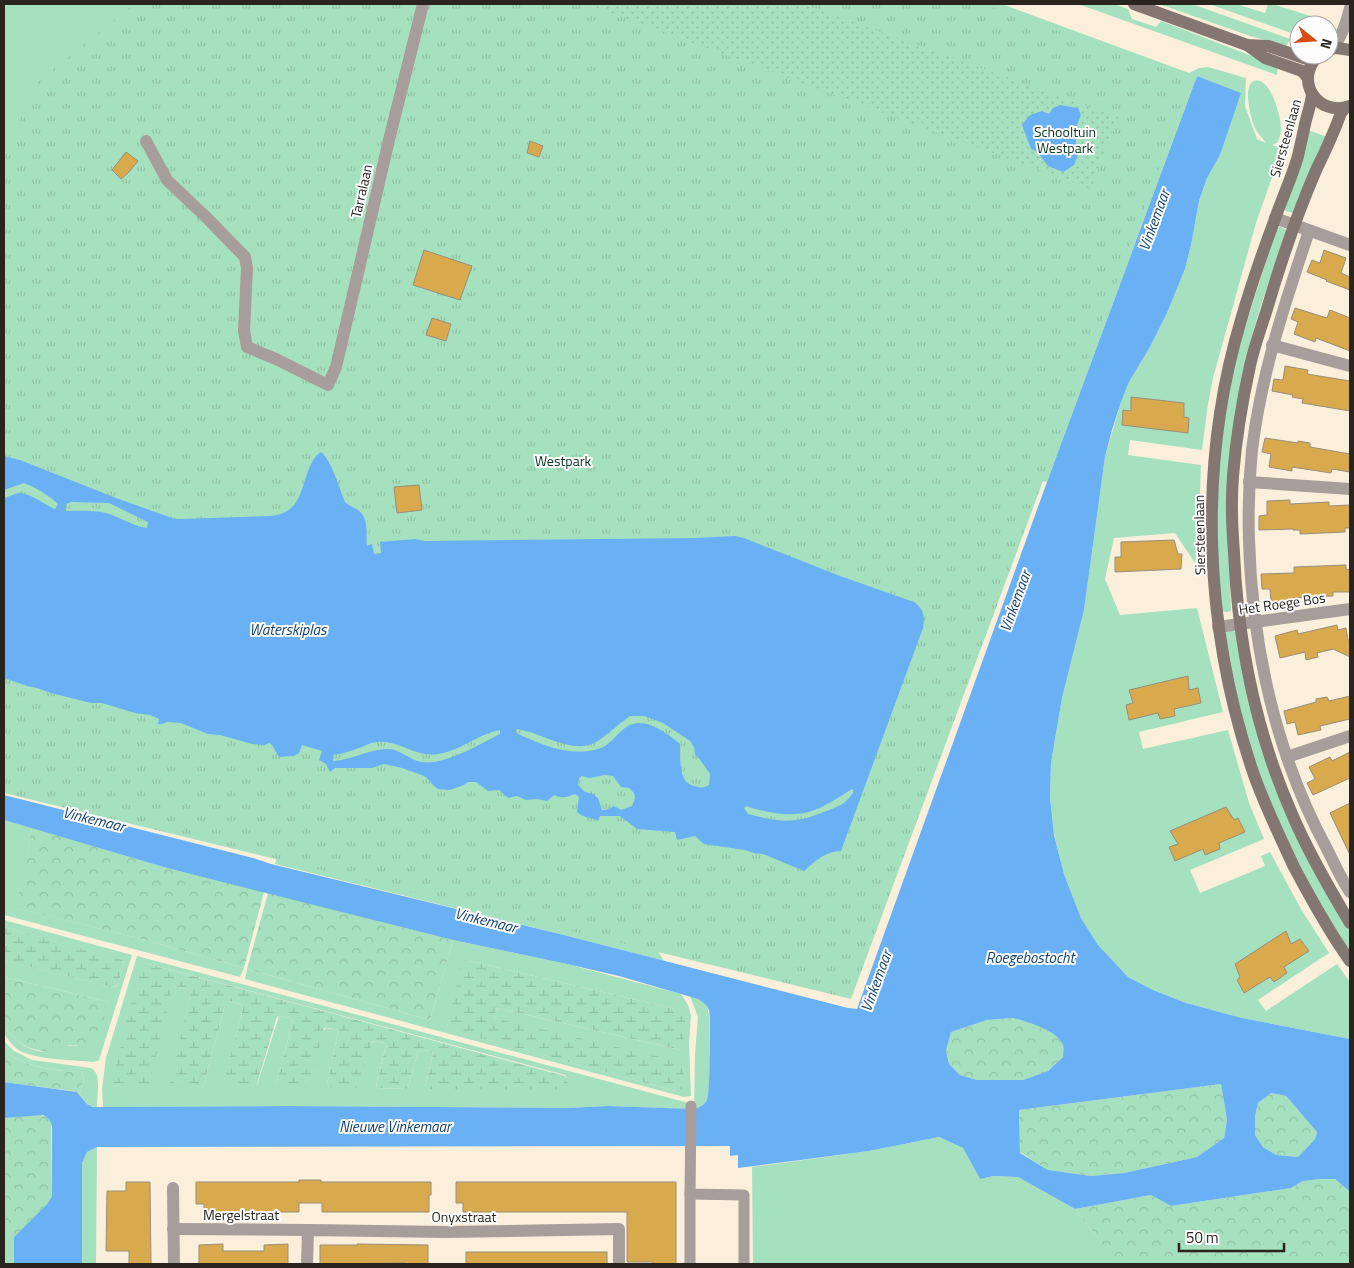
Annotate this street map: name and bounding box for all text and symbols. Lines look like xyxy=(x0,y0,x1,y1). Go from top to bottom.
north arrow xyxy=(1289,15,1339,65)
text: N xyxy=(1315,36,1338,52)
street label: Siersteenlaan xyxy=(1264,96,1306,180)
park label: Schooltuin Westpark xyxy=(1034,121,1096,158)
street label: Tarralaan xyxy=(345,162,377,220)
water label: Vinkemaar xyxy=(1132,184,1176,254)
park label: Westpark xyxy=(535,450,592,471)
street label: Siersteenlaan xyxy=(1188,495,1210,575)
water label: Vinkemaar xyxy=(993,565,1037,635)
street label: Het Roege Bos xyxy=(1237,587,1327,619)
water label: Waterskiplas xyxy=(250,618,328,641)
water label: Vinkemaar xyxy=(60,800,130,838)
water label: Vinkemaar xyxy=(452,901,522,939)
water label: Vinkemaar xyxy=(854,945,898,1015)
water label: Roegebostocht xyxy=(986,946,1076,969)
water label: Nieuwe Vinkemaar xyxy=(339,1115,453,1138)
street label: Mergelstraat xyxy=(203,1204,279,1225)
street label: Onyxstraat xyxy=(432,1206,497,1227)
scale bar xyxy=(1179,1220,1284,1252)
text: 50 m xyxy=(1186,1226,1219,1249)

